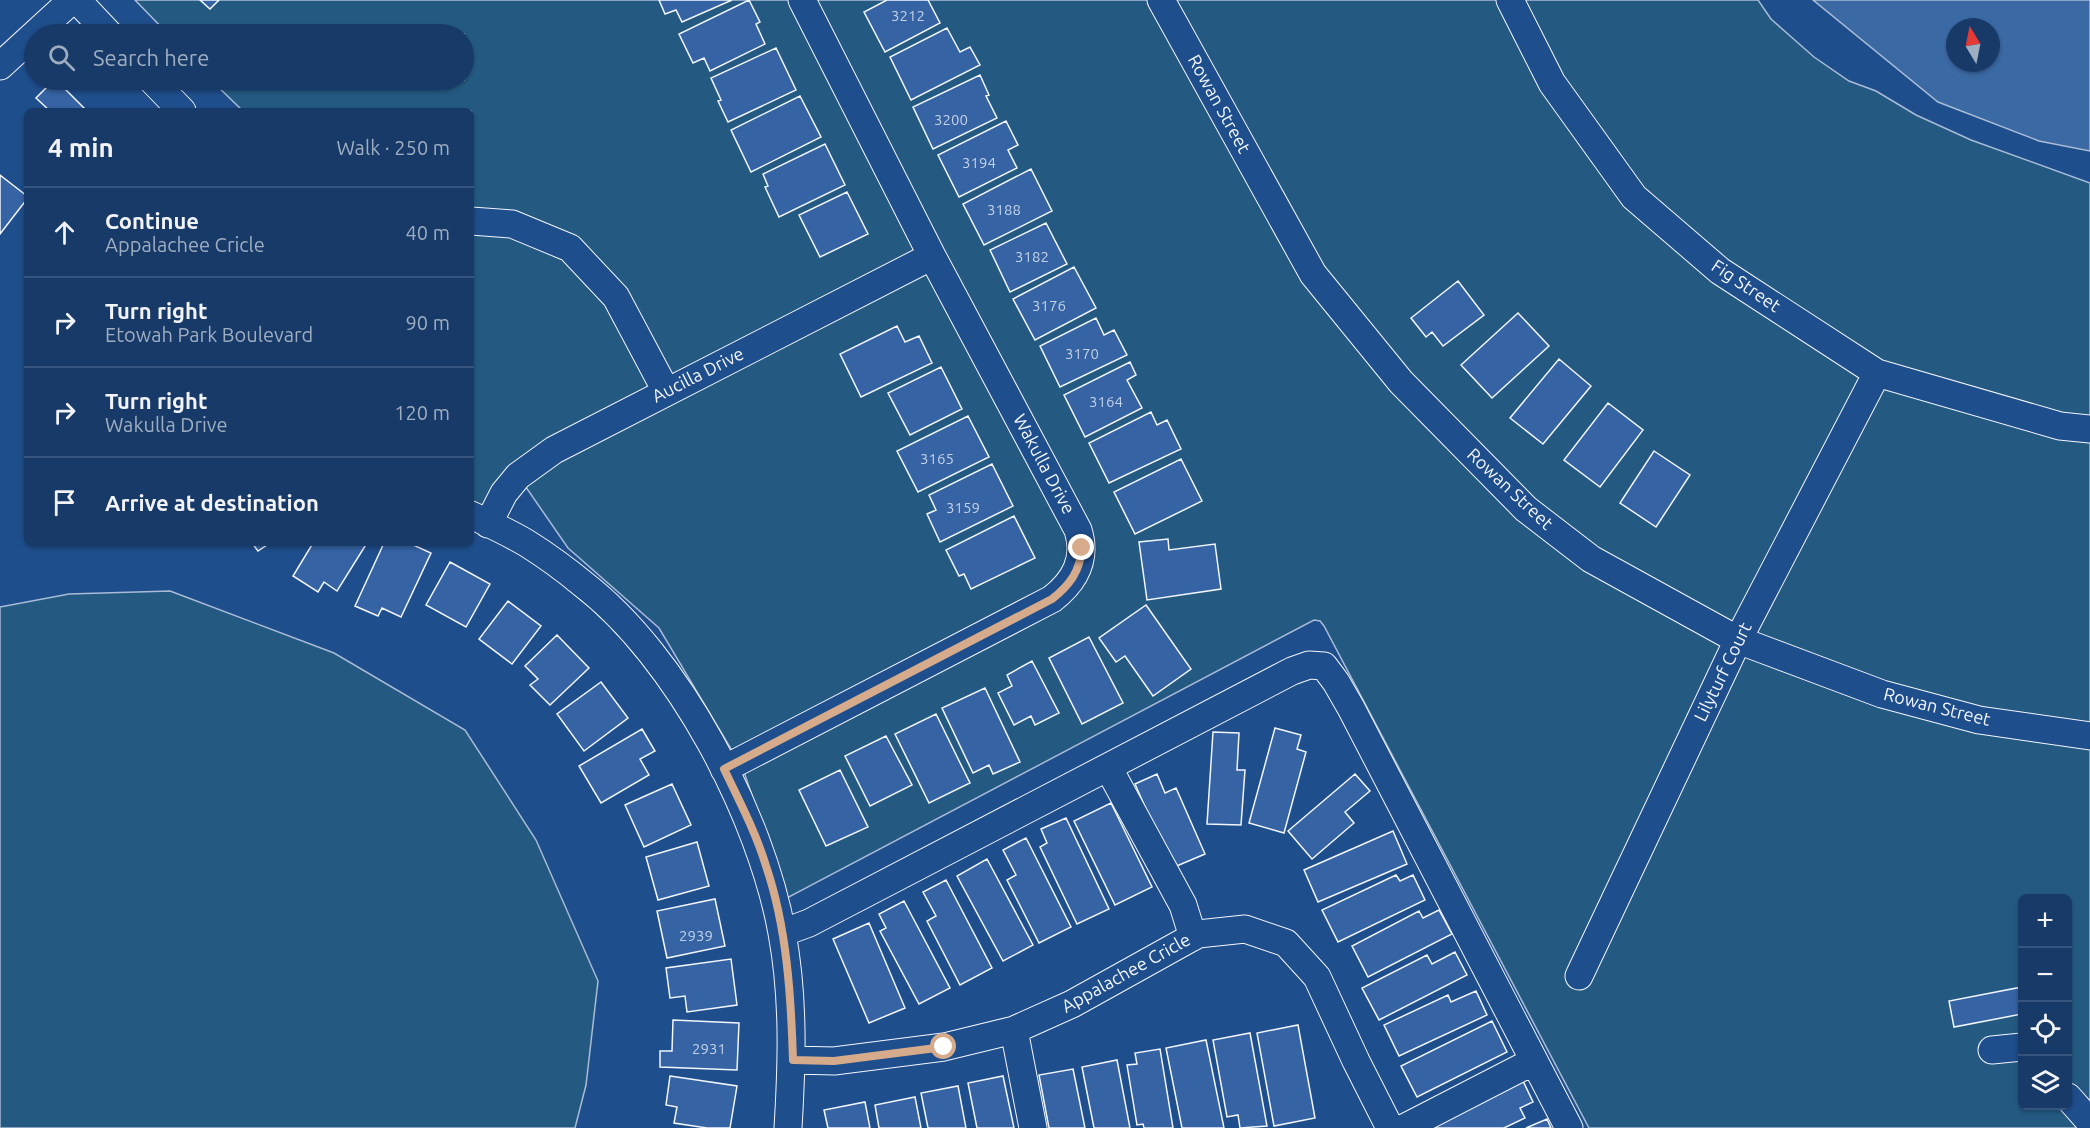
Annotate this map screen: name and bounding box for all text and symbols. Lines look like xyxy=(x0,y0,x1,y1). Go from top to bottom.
house number: 3212 xyxy=(891,7,925,24)
north arrow xyxy=(1946,18,2000,72)
search box xyxy=(24,24,474,90)
icon: search xyxy=(45,41,78,74)
text: Search here xyxy=(93,45,209,70)
street label: Rowan Street xyxy=(1185,51,1255,156)
house number: 3200 xyxy=(934,111,968,128)
text: 4 min xyxy=(48,133,114,162)
text: Walk · 250 m xyxy=(337,136,450,159)
house number: 3194 xyxy=(962,154,996,171)
house number: 3188 xyxy=(987,201,1021,218)
text: Continue xyxy=(105,208,199,233)
icon: ahead xyxy=(48,216,81,249)
text: 40 m xyxy=(406,221,450,244)
text: Appalachee Cricle xyxy=(105,233,265,256)
house number: 3182 xyxy=(1015,248,1049,265)
street label: Fig Street xyxy=(1708,255,1785,315)
house number: 3176 xyxy=(1032,297,1066,314)
text: Turn right xyxy=(105,298,207,323)
icon: right xyxy=(48,306,81,339)
text: 90 m xyxy=(406,311,450,334)
text: Etowah Park Boulevard xyxy=(105,323,313,346)
street label: Aucilla Drive xyxy=(648,342,747,406)
house number: 3170 xyxy=(1065,345,1099,362)
text: Turn right xyxy=(105,388,207,413)
house number: 3164 xyxy=(1089,393,1123,410)
icon: right xyxy=(48,396,81,429)
text: 120 m xyxy=(394,401,450,424)
street label: Wakulla Drive xyxy=(1010,410,1080,517)
text: Wakulla Drive xyxy=(105,413,228,436)
street label: Rowan Street xyxy=(1464,444,1558,533)
house number: 3165 xyxy=(920,450,954,467)
icon: arrive xyxy=(48,486,81,519)
text: Arrive at destination xyxy=(105,490,319,515)
house number: 3159 xyxy=(946,499,980,516)
route end xyxy=(1068,534,1094,560)
street label: Lilyturf Court xyxy=(1689,619,1755,724)
street label: Rowan Street xyxy=(1882,683,1993,729)
map controls xyxy=(2018,894,2072,1110)
button: + xyxy=(2018,894,2072,948)
house number: 2939 xyxy=(679,927,713,944)
street label: Appalachee Cricle xyxy=(1058,928,1193,1016)
button: − xyxy=(2018,948,2072,1002)
button: locate xyxy=(2018,1002,2072,1056)
route start xyxy=(930,1033,956,1059)
house number: 2931 xyxy=(692,1040,726,1057)
button: layers xyxy=(2018,1056,2072,1110)

